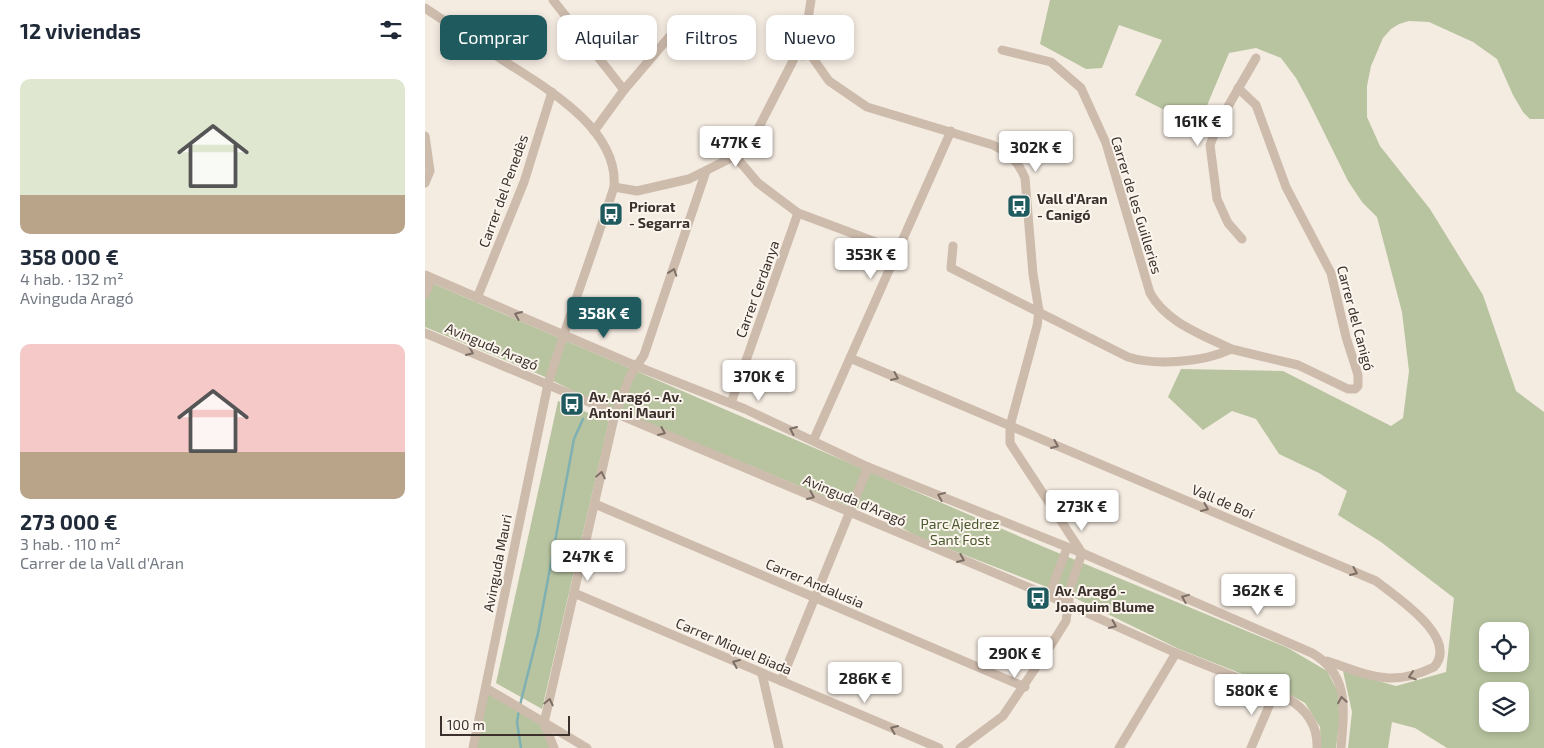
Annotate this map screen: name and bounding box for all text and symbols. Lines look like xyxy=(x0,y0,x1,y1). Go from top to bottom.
chip: Comprar xyxy=(440,15,547,60)
chip: Alquilar xyxy=(557,15,657,60)
chip: Filtros xyxy=(667,15,756,60)
chip: Nuevo xyxy=(766,15,854,60)
icon: filters xyxy=(377,16,405,44)
text: 12 viviendas xyxy=(20,18,141,43)
pin: 161K € xyxy=(1157,104,1239,147)
icon: home xyxy=(168,111,258,201)
text: 161K € xyxy=(1175,111,1221,130)
pin: 477K € xyxy=(695,126,777,168)
pin: 302K € xyxy=(995,130,1077,173)
street label: Carrer del Penedès xyxy=(475,132,531,250)
text: 477K € xyxy=(711,132,761,151)
street label: Carrer de les Guilleries xyxy=(1108,134,1166,276)
text: 302K € xyxy=(1010,137,1062,156)
place label: Vall d'Aran - Canigó xyxy=(1037,190,1108,223)
bus stop icon: Vall d'Aran - Canigó xyxy=(1006,193,1032,219)
place label: Priorat - Segarra xyxy=(629,198,690,231)
bus stop icon: Priorat - Segarra xyxy=(598,201,624,227)
street label: Carrer Cerdanya xyxy=(731,238,783,340)
pin: 353K € xyxy=(830,238,912,280)
text: 358 000 € xyxy=(20,244,119,269)
text: 353K € xyxy=(846,244,896,263)
street label: Carrer del Canigó xyxy=(1334,264,1378,372)
one-way arrow xyxy=(667,268,677,277)
text: 4 hab. · 132 m² xyxy=(20,269,124,288)
text: Avinguda Aragó xyxy=(20,288,134,307)
pin: 358K € xyxy=(563,296,645,339)
text: 358K € xyxy=(578,303,630,322)
one-way arrow xyxy=(514,310,523,321)
street label: Avinguda Aragó xyxy=(443,319,541,373)
one-way arrow xyxy=(465,345,474,356)
pin: 370K € xyxy=(718,360,800,402)
text: 370K € xyxy=(733,366,785,385)
one-way arrow xyxy=(890,371,899,382)
icon: home xyxy=(168,376,258,466)
place label: Av. Aragó - Av. Antoni Mauri xyxy=(589,388,682,421)
bus stop icon: Av. Aragó - Av. Antoni Mauri xyxy=(559,391,585,417)
one-way arrow xyxy=(789,425,798,436)
one-way arrow xyxy=(657,427,665,437)
one-way arrow xyxy=(1050,439,1059,449)
one-way arrow xyxy=(596,471,606,480)
street label: Avinguda d'Aragó xyxy=(801,471,909,529)
street label: Vall de Boí xyxy=(1189,480,1257,522)
one-way arrow xyxy=(806,490,815,501)
pin: 273K € xyxy=(1041,490,1123,532)
one-way arrow xyxy=(937,492,946,503)
text: 273K € xyxy=(1057,496,1107,515)
one-way arrow xyxy=(1200,502,1209,513)
text: 273 000 € xyxy=(20,509,118,534)
street label: Avinguda Mauri xyxy=(479,513,515,613)
park label: Parc Ajedrez Sant Fost xyxy=(921,515,999,548)
text: 3 hab. · 110 m² xyxy=(20,534,121,553)
pin: 247K € xyxy=(547,540,629,582)
text: 247K € xyxy=(562,546,614,565)
text: Carrer de la Vall d'Aran xyxy=(20,553,184,572)
one-way arrow xyxy=(956,553,965,564)
street label: Carrer Andalusia xyxy=(763,555,867,611)
one-way arrow xyxy=(1349,565,1358,576)
pin: 362K € xyxy=(1217,574,1299,616)
text: 362K € xyxy=(1232,580,1284,599)
place label: Av. Aragó - Joaquim Blume xyxy=(1055,582,1154,615)
bus stop icon: Av. Aragó - Joaquim Blume xyxy=(1025,585,1051,611)
one-way arrow xyxy=(1181,594,1190,605)
street label: Carrer Miquel Biada xyxy=(673,614,795,678)
one-way arrow xyxy=(1108,619,1117,630)
map controls xyxy=(1479,622,1529,732)
button: locate xyxy=(1479,622,1529,672)
pin: 290K € xyxy=(974,636,1056,679)
text: 290K € xyxy=(989,643,1041,662)
one-way arrow xyxy=(732,659,741,669)
pin: 286K € xyxy=(824,662,906,704)
text: 286K € xyxy=(839,668,891,687)
one-way arrow xyxy=(1409,670,1417,680)
pin: 580K € xyxy=(1211,674,1293,716)
text: 580K € xyxy=(1226,680,1278,699)
button: layers xyxy=(1479,682,1529,732)
one-way arrow xyxy=(1338,695,1348,704)
one-way arrow xyxy=(543,697,554,706)
scale bar xyxy=(440,713,570,736)
text: 100 m xyxy=(447,716,485,733)
one-way arrow xyxy=(890,725,899,735)

